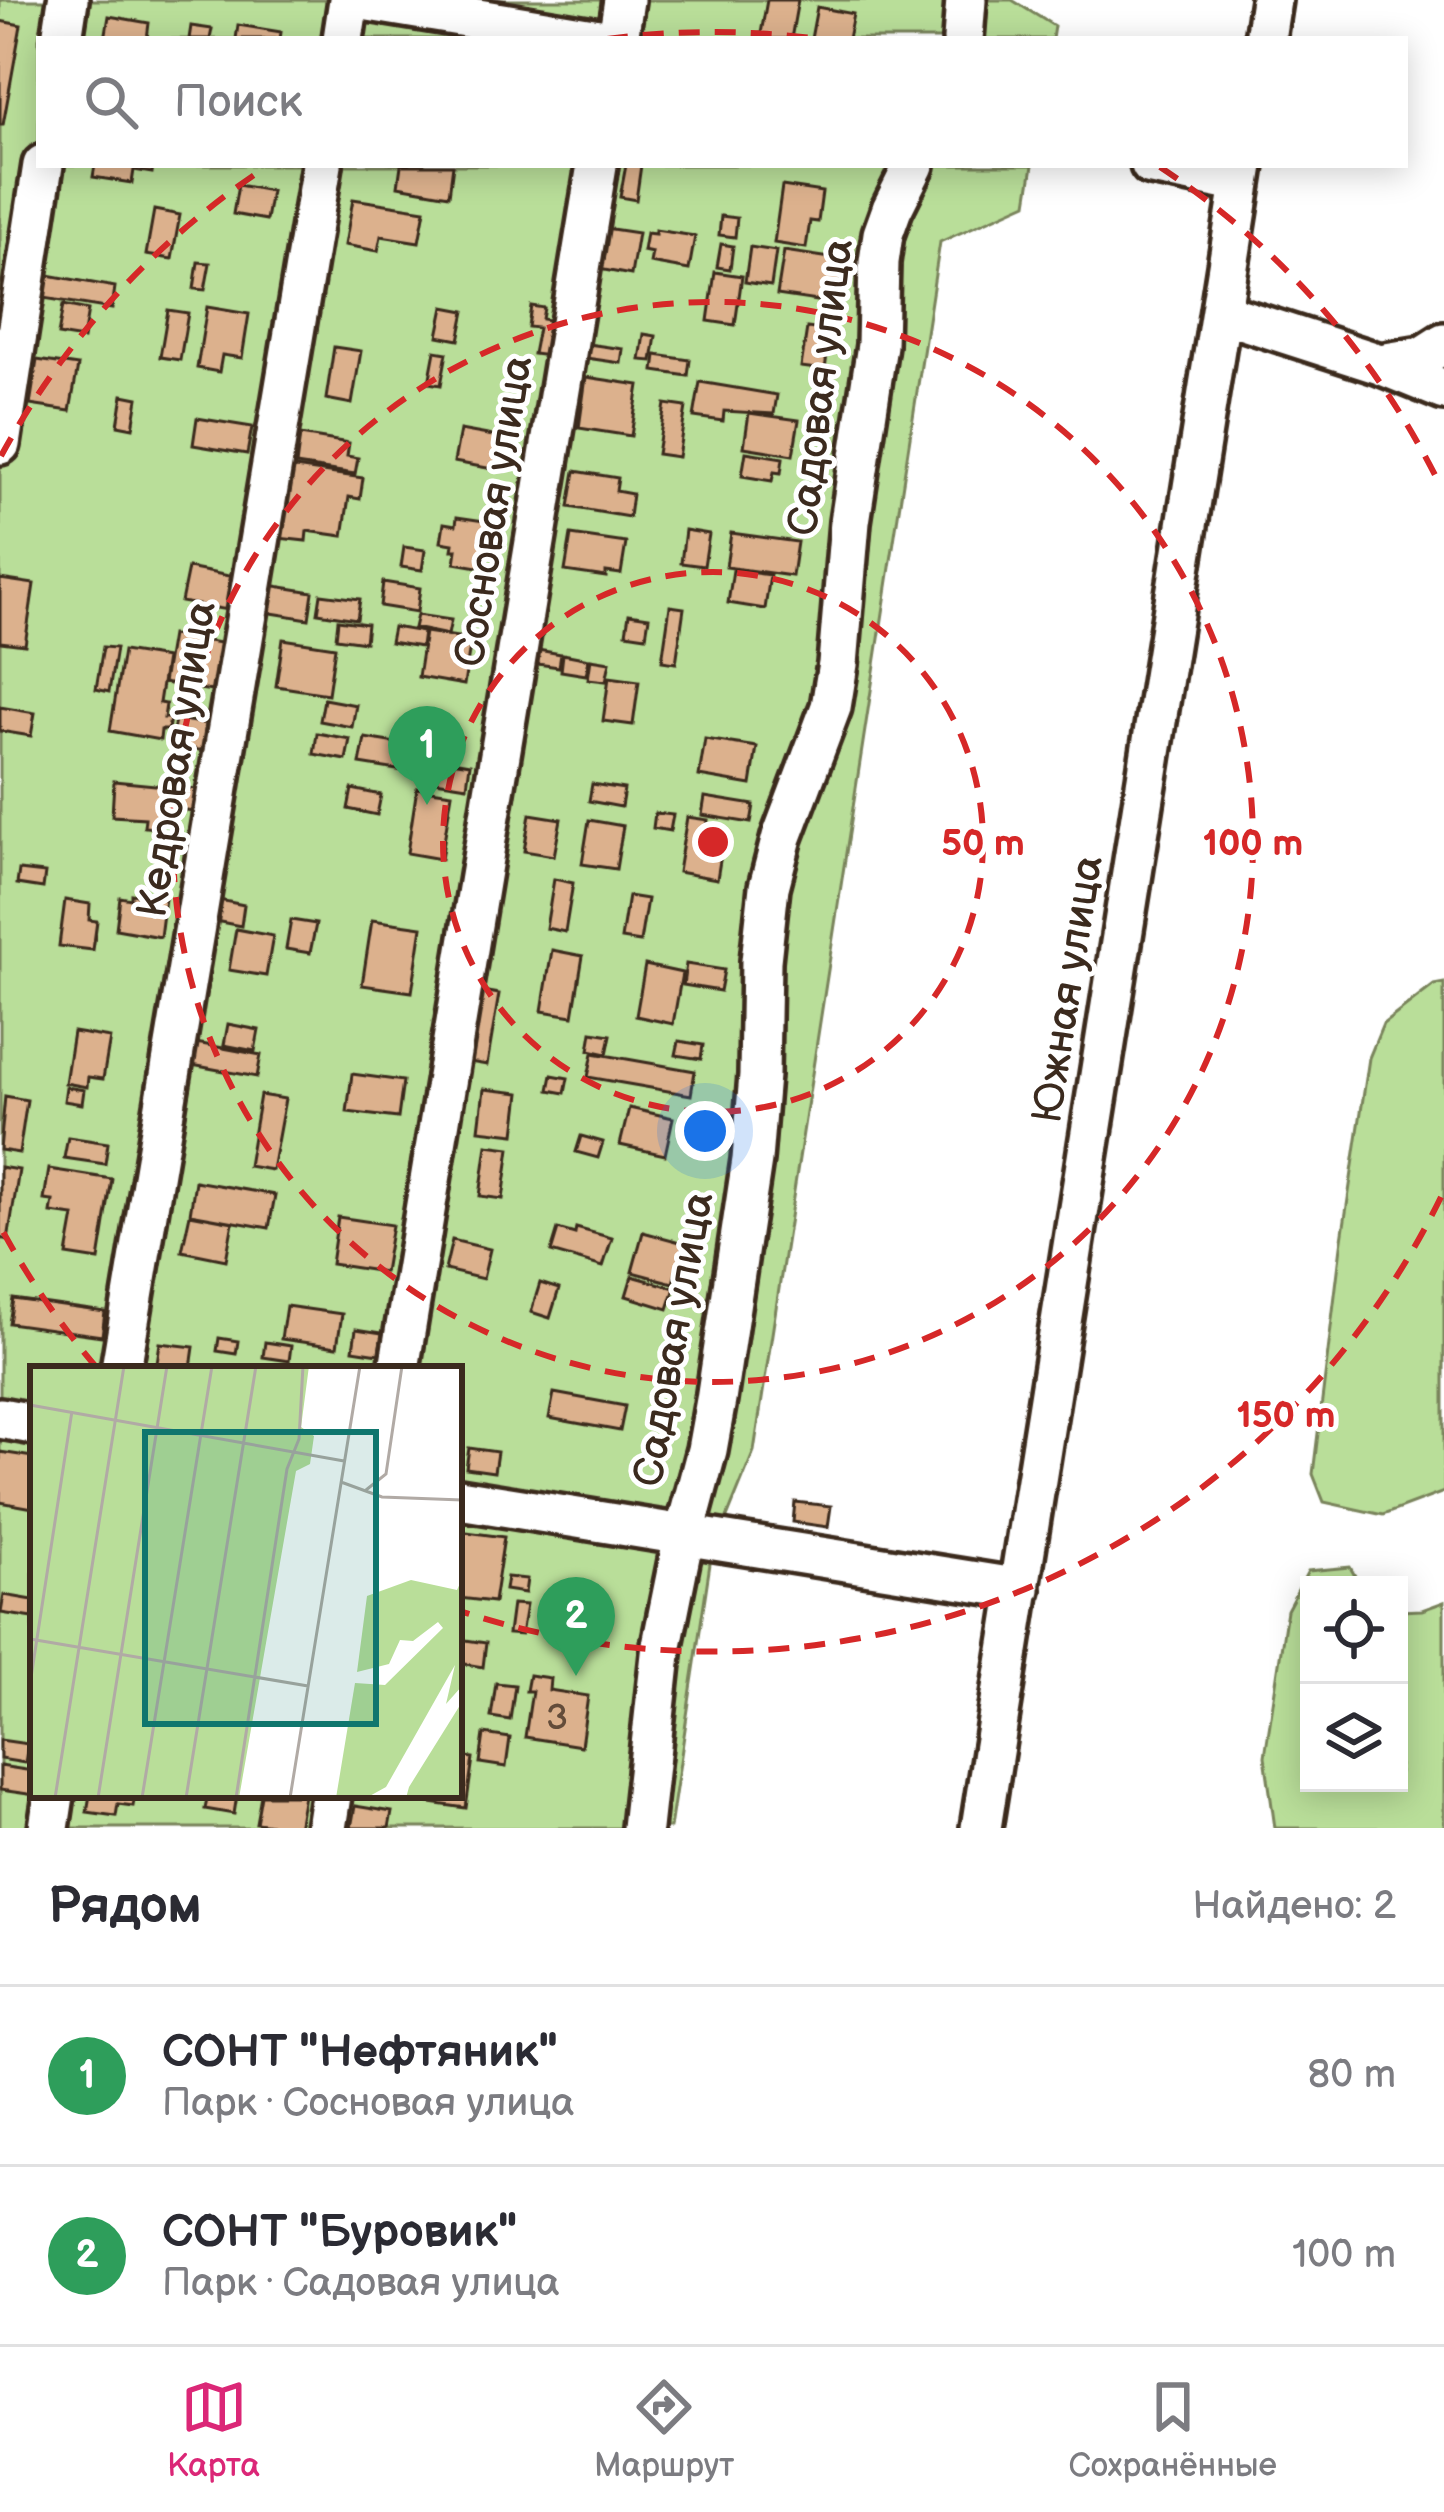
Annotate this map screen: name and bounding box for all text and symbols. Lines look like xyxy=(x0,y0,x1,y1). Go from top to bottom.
search box xyxy=(36,36,1408,168)
icon: search xyxy=(78,69,144,135)
text: Поиск xyxy=(174,75,302,130)
street label: Садовая улица xyxy=(778,236,865,538)
street label: Сосновая улица xyxy=(445,352,544,671)
street label: Кедровая улица xyxy=(127,598,228,921)
pin: 1 xyxy=(388,706,466,805)
centre of rings xyxy=(692,821,734,863)
text: 50 m xyxy=(941,823,1025,866)
text: 100 m xyxy=(1203,823,1303,866)
street label: Южная улица xyxy=(1022,852,1115,1127)
your location xyxy=(675,1101,735,1161)
street label: Садовая улица xyxy=(623,1188,726,1491)
inset map xyxy=(30,1366,462,1798)
text: 150 m xyxy=(1237,1395,1335,1438)
map controls xyxy=(1300,1576,1408,1792)
button: locate xyxy=(1300,1576,1408,1684)
pin: 2 xyxy=(537,1577,615,1676)
button: layers xyxy=(1300,1684,1408,1792)
house number: 3 xyxy=(546,1697,568,1740)
text: Рядом xyxy=(48,1876,202,1937)
text: Найдено: 2 xyxy=(1192,1883,1396,1930)
text: СОНТ "Нефтяник" xyxy=(162,2025,558,2080)
text: 1 xyxy=(79,2052,95,2099)
text: 80 m xyxy=(1308,2052,1396,2099)
text: Парк · Сосновая улица xyxy=(162,2080,574,2127)
text: СОНТ "Буровик" xyxy=(162,2205,517,2260)
text: 2 xyxy=(75,2232,99,2279)
text: 100 m xyxy=(1292,2232,1396,2279)
text: Парк · Садовая улица xyxy=(162,2260,560,2307)
tab: Карта xyxy=(167,2374,260,2486)
tab: Маршрут xyxy=(594,2374,734,2486)
tab: Сохранённые xyxy=(1068,2374,1277,2486)

